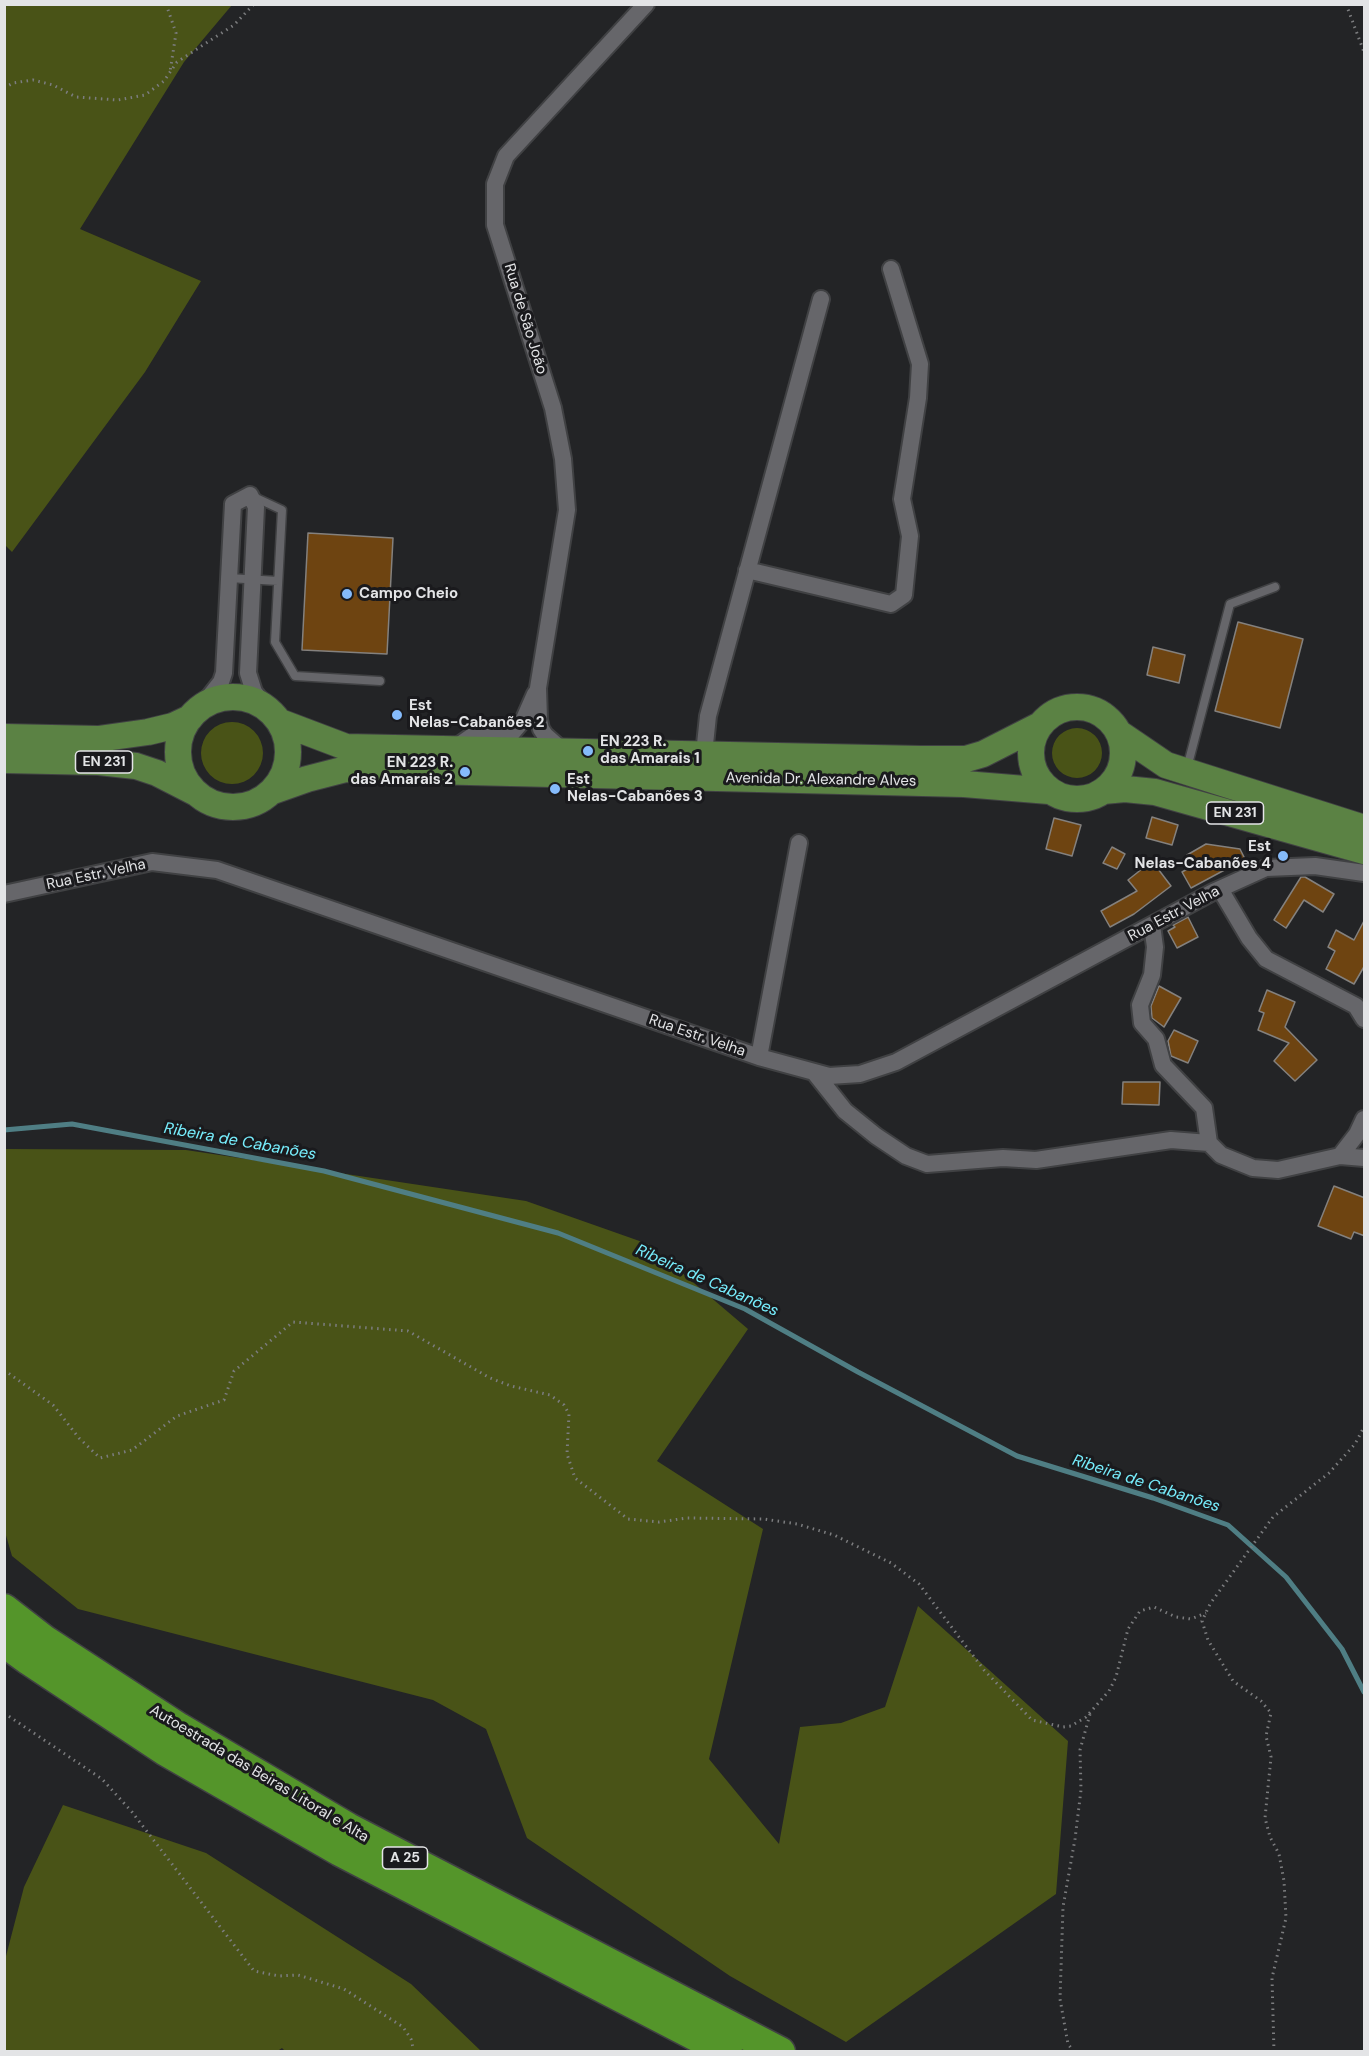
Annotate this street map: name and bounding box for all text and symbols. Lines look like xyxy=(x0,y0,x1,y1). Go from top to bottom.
street label: Rua de São João xyxy=(500,261,550,377)
place label: Campo Cheio xyxy=(359,585,458,603)
marker: Campo Cheio xyxy=(340,587,354,601)
place label: Est Nelas-Cabanões 2 xyxy=(409,697,544,732)
marker: Est Nelas-Cabanões 2 xyxy=(390,708,404,722)
place label: EN 223 R. das Amarais 1 xyxy=(600,733,700,768)
marker: EN 223 R. das Amarais 1 xyxy=(581,744,595,758)
road number: EN 231 xyxy=(76,751,132,773)
place label: EN 223 R. das Amarais 2 xyxy=(350,754,453,789)
marker: EN 223 R. das Amarais 2 xyxy=(458,765,472,779)
street label: Avenida Dr. Alexandre Alves xyxy=(725,769,917,791)
place label: Est Nelas-Cabanões 3 xyxy=(567,771,703,806)
marker: Est Nelas-Cabanões 3 xyxy=(548,782,562,796)
road number: EN 231 xyxy=(1206,802,1264,824)
place label: Est Nelas-Cabanões 4 xyxy=(1134,838,1271,873)
marker: Est Nelas-Cabanões 4 xyxy=(1276,849,1290,863)
street label: Rua Estr. Velha xyxy=(45,856,147,894)
street label: Rua Estr. Velha xyxy=(1125,882,1223,946)
street label: Rua Estr. Velha xyxy=(646,1011,748,1061)
water label: Ribeira de Cabanões xyxy=(162,1119,318,1165)
water label: Ribeira de Cabanões xyxy=(633,1241,781,1321)
water label: Ribeira de Cabanões xyxy=(1070,1451,1222,1517)
street label: Autoestrada das Beiras Litoral e Alta xyxy=(146,1701,372,1847)
road number: A 25 xyxy=(382,1847,428,1869)

